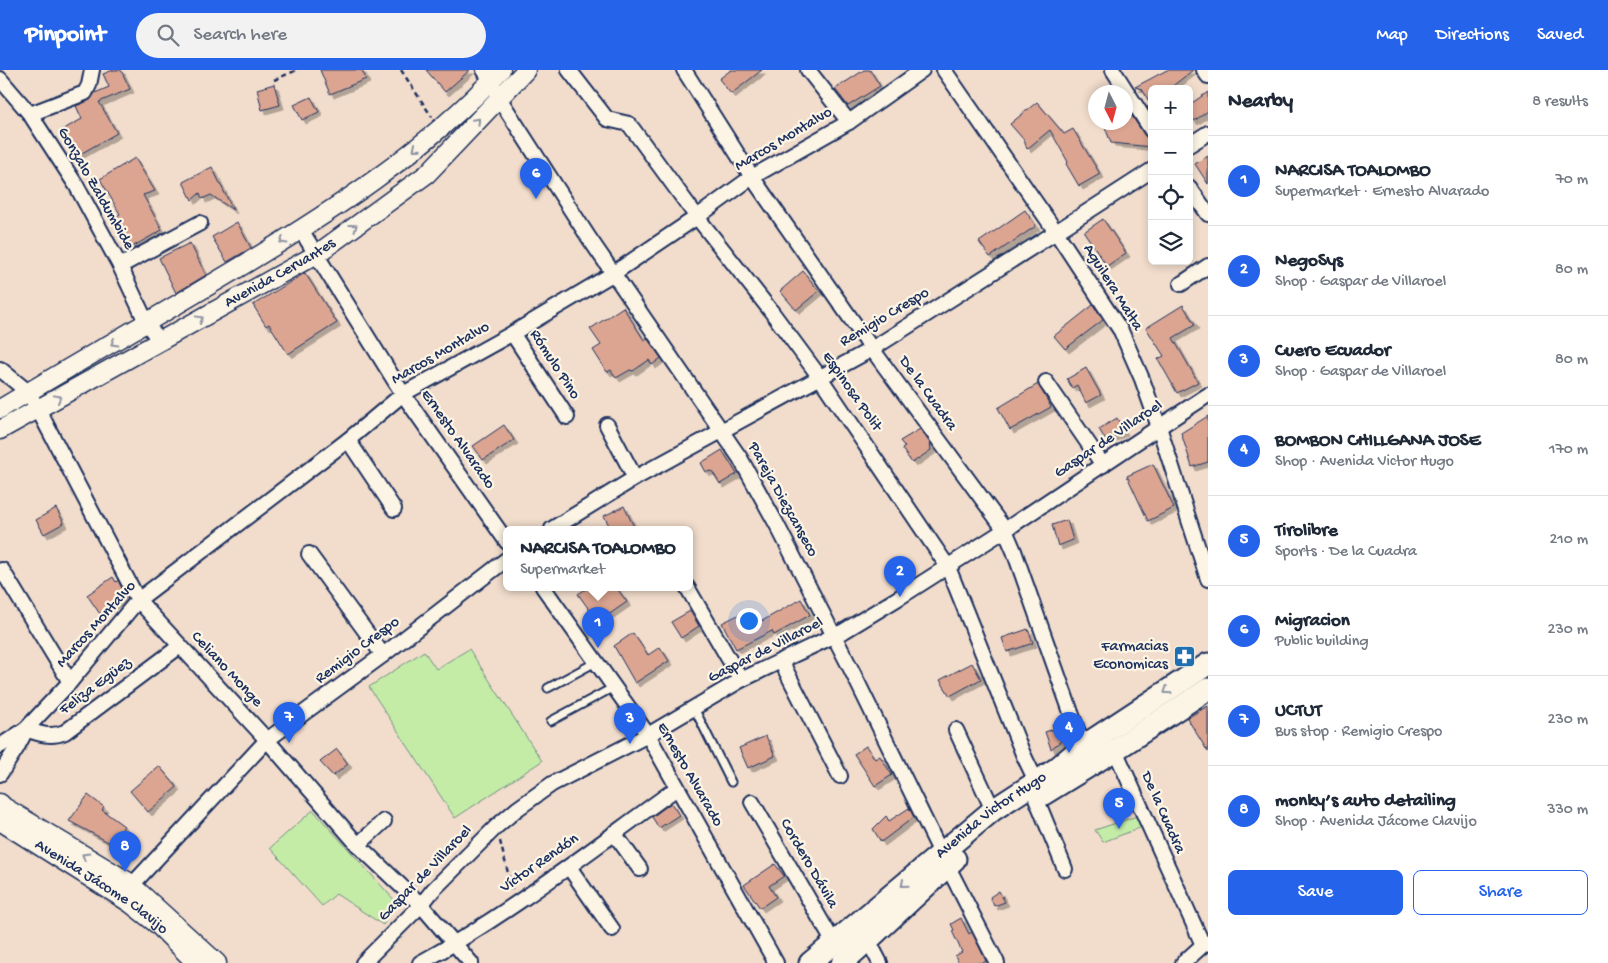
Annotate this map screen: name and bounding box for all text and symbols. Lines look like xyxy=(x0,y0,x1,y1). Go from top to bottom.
search box xyxy=(136,13,486,58)
text: Pinpoint xyxy=(25,21,106,50)
icon: search xyxy=(154,21,182,49)
text: Search here xyxy=(194,24,287,47)
text: Map xyxy=(1376,25,1408,46)
text: Directions xyxy=(1436,25,1509,46)
text: Saved xyxy=(1537,25,1583,46)
north arrow xyxy=(1088,85,1133,130)
map controls xyxy=(1148,85,1193,265)
button: + xyxy=(1148,85,1193,130)
text: Nearby xyxy=(1228,90,1293,115)
text: 8 results xyxy=(1532,93,1588,112)
street label: Marcos Montalvo xyxy=(732,103,836,177)
one-way arrow xyxy=(471,118,480,127)
street label: Gonzalo Zaldumbide xyxy=(52,124,138,254)
button: − xyxy=(1148,130,1193,175)
one-way arrow xyxy=(413,143,422,151)
pin: 6 xyxy=(520,158,552,199)
text: NARCISA TOALOMBO xyxy=(1275,160,1431,183)
text: 1 xyxy=(1241,171,1247,190)
text: 70 m xyxy=(1555,171,1588,190)
button: locate xyxy=(1148,175,1193,220)
text: Supermarket · Ernesto Alvarado xyxy=(1275,183,1489,202)
button: layers xyxy=(1148,220,1193,265)
one-way arrow xyxy=(348,224,358,233)
street label: Avenida Cervantes xyxy=(221,233,340,313)
one-way arrow xyxy=(280,235,289,245)
street label: Aguilera Malta xyxy=(1078,241,1147,336)
text: NegoSys xyxy=(1275,250,1343,273)
text: 2 xyxy=(1240,261,1248,280)
text: 80 m xyxy=(1555,261,1588,280)
text: Shop · Gaspar de Villaroel xyxy=(1275,273,1446,292)
street label: Remigio Crespo xyxy=(837,284,933,352)
one-way arrow xyxy=(194,315,203,325)
street label: Marcos Montalvo xyxy=(388,318,494,390)
street label: Rómulo Pino xyxy=(524,327,584,403)
one-way arrow xyxy=(110,336,119,346)
text: Cuero Ecuador xyxy=(1275,340,1391,363)
street label: Espinosa Polit xyxy=(817,349,886,436)
text: 3 xyxy=(1240,351,1248,370)
text: 80 m xyxy=(1555,351,1588,370)
street label: De la Cuadra xyxy=(893,352,961,436)
text: Shop · Gaspar de Villaroel xyxy=(1275,363,1446,382)
street label: Ernesto Alvarado xyxy=(416,387,498,493)
one-way arrow xyxy=(53,395,62,405)
street label: Gaspar de Villaroel xyxy=(1051,397,1167,483)
text: BOMBON CHILLGANA JOSE xyxy=(1275,430,1480,453)
street label: Pareja Diezcanseco xyxy=(742,439,821,561)
text: 4 xyxy=(1240,441,1248,460)
text: 170 m xyxy=(1549,441,1588,460)
text: Shop · Avenida Victor Hugo xyxy=(1275,453,1454,472)
text: Tirolibre xyxy=(1275,520,1338,543)
popup xyxy=(503,526,693,591)
text: 5 xyxy=(1240,531,1248,550)
text: 210 m xyxy=(1549,531,1588,550)
text: NARCISA TOALOMBO xyxy=(520,538,676,561)
text: Sports · De la Cuadra xyxy=(1275,543,1417,562)
pin: 2 xyxy=(884,556,916,597)
text: Supermarket xyxy=(520,561,605,580)
street label: Marcos Montalvo xyxy=(53,578,141,672)
pin: 1 xyxy=(582,607,614,648)
your location xyxy=(736,608,762,634)
text: Migracion xyxy=(1275,610,1350,633)
street label: Remigio Crespo xyxy=(312,613,404,689)
street label: Gaspar de Villaroel xyxy=(705,614,827,688)
text: 6 xyxy=(1240,621,1248,640)
text: 230 m xyxy=(1548,621,1588,640)
street label: Celiano Monge xyxy=(186,628,266,712)
text: Public building xyxy=(1275,633,1369,652)
place label: Farmacias Economicas xyxy=(1093,638,1169,675)
pharmacy icon: Farmacias Economicas xyxy=(1172,644,1196,668)
street label: Feliza Egüez xyxy=(56,653,136,721)
one-way arrow xyxy=(1164,685,1173,695)
text: UCTUT xyxy=(1275,700,1322,723)
pin: 7 xyxy=(273,702,305,743)
pin: 3 xyxy=(614,703,646,744)
text: 7 xyxy=(1240,711,1248,730)
text: 230 m xyxy=(1548,711,1588,730)
pin: 4 xyxy=(1053,712,1085,753)
street label: Ernesto Alvarado xyxy=(651,720,727,830)
text: Bus stop · Remigio Crespo xyxy=(1275,723,1442,742)
street label: Avenida Victor Hugo xyxy=(932,768,1051,863)
street label: De la Cuadra xyxy=(1135,768,1189,858)
pin: 5 xyxy=(1103,788,1135,829)
text: monky’s auto detailing xyxy=(1275,790,1456,813)
text: 8 xyxy=(1240,801,1248,820)
text: 330 m xyxy=(1547,801,1588,820)
text: Shop · Avenida Jácome Clavijo xyxy=(1275,813,1477,832)
street label: Cordero Dávila xyxy=(775,816,842,913)
street label: Gaspar de Villaroel xyxy=(375,822,477,926)
street label: Víctor Rendón xyxy=(496,830,583,899)
pin: 8 xyxy=(109,831,141,872)
street label: Avenida Jácome Clavijo xyxy=(31,836,172,939)
one-way arrow xyxy=(81,852,90,862)
button: Save xyxy=(1228,870,1403,915)
button: Share xyxy=(1413,870,1588,915)
one-way arrow xyxy=(900,878,909,887)

